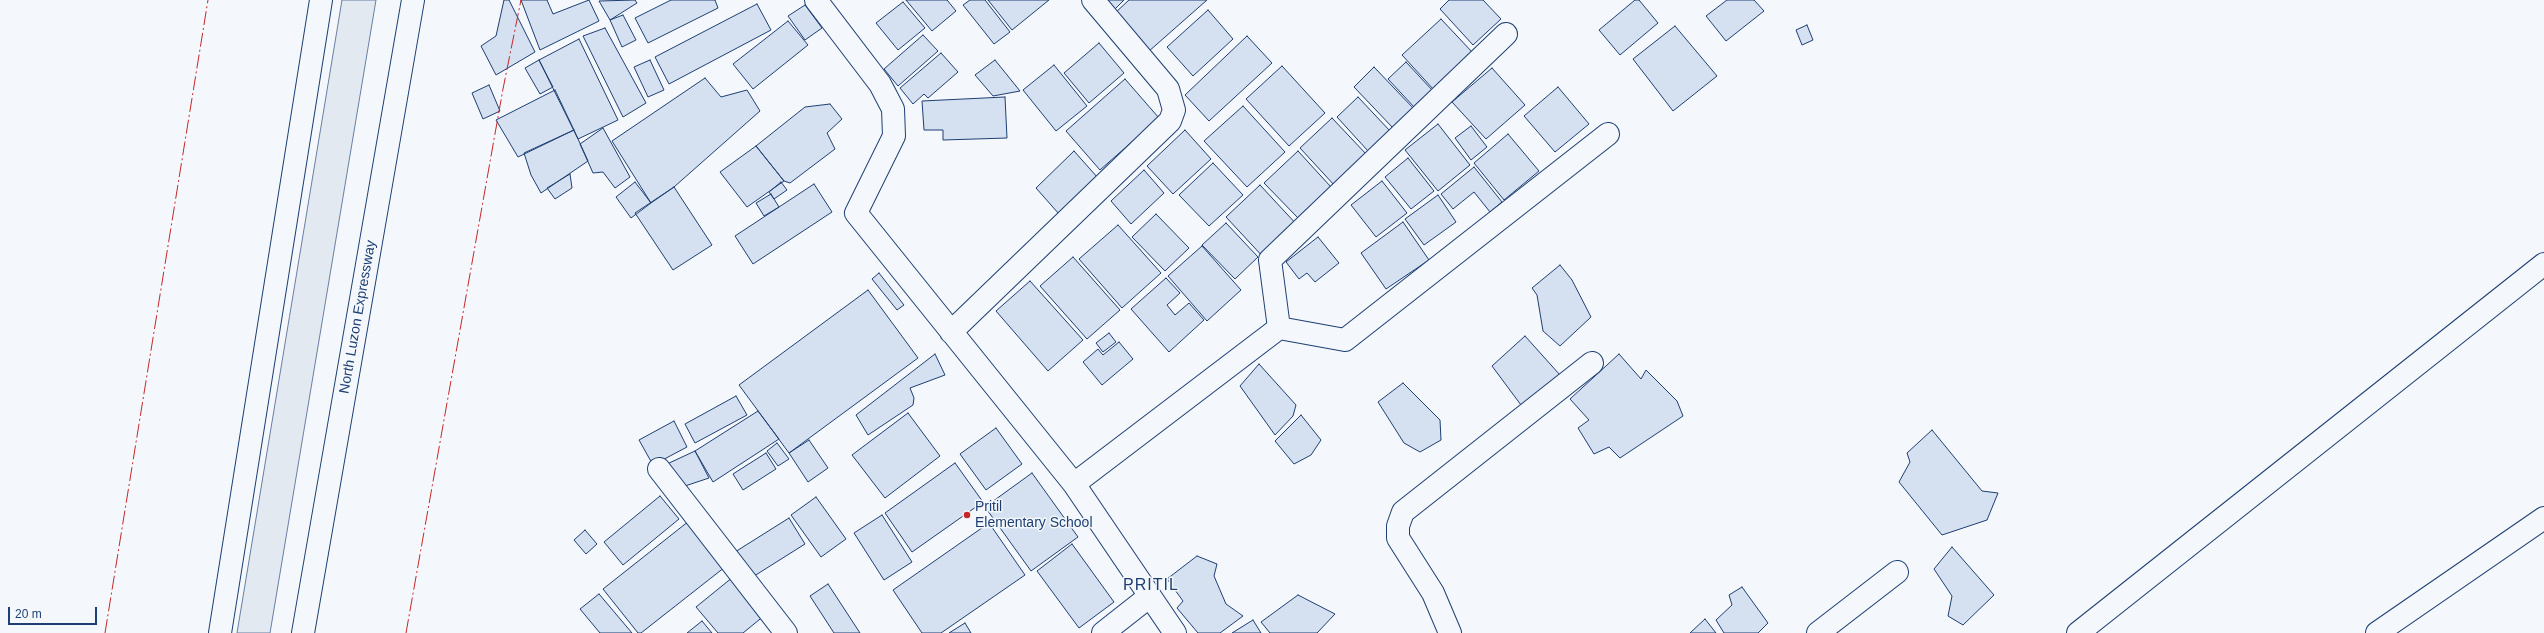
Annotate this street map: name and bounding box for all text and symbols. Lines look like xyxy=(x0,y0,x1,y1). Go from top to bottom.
street label: North Luzon Expressway xyxy=(336,239,380,395)
place label: Pritil Elementary School xyxy=(975,499,1093,532)
marker: Pritil Elementary School xyxy=(962,510,972,520)
district label: PRITIL xyxy=(1123,576,1179,596)
scale bar xyxy=(10,599,99,625)
text: 20 m xyxy=(15,607,42,621)

